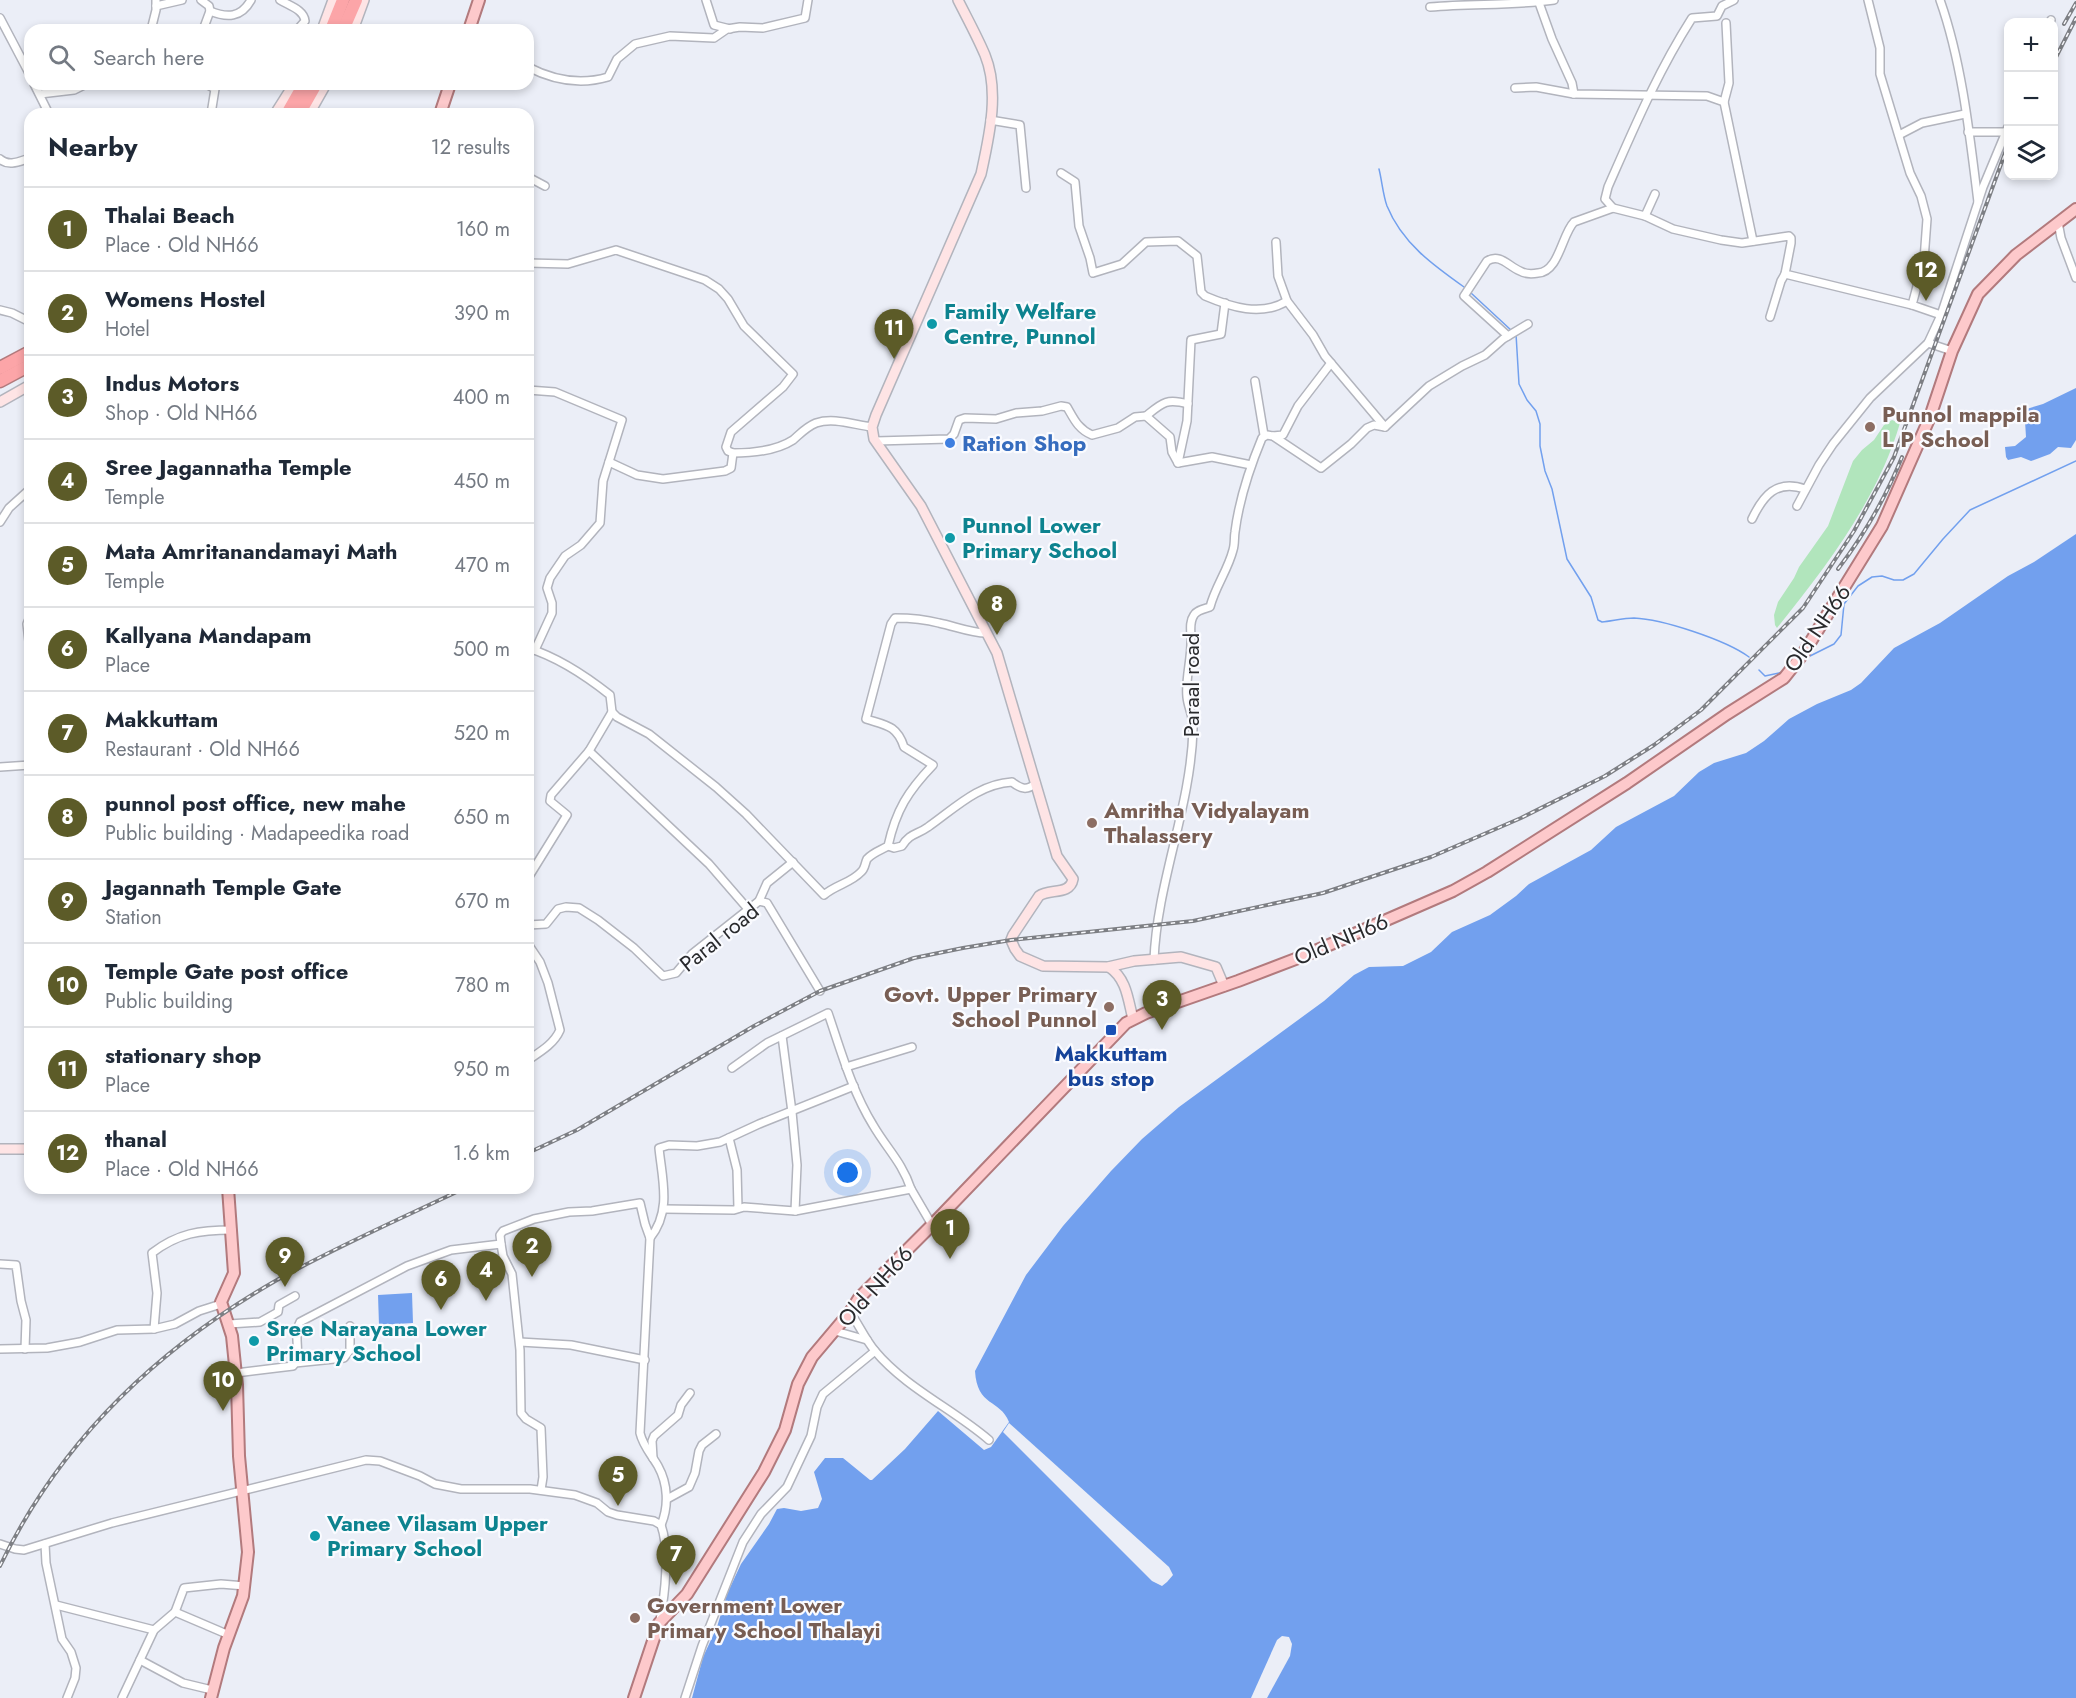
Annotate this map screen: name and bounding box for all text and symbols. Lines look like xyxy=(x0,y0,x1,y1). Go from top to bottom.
map controls xyxy=(2004,18,2058,180)
button: + xyxy=(2004,18,2058,72)
search box xyxy=(24,24,534,90)
icon: search xyxy=(45,41,78,74)
text: Search here xyxy=(93,41,204,73)
button: − xyxy=(2004,72,2058,126)
button: layers xyxy=(2004,126,2058,180)
text: Nearby xyxy=(48,128,137,166)
text: 12 results xyxy=(431,133,510,162)
text: Thalai Beach xyxy=(105,199,235,231)
text: 1 xyxy=(62,215,73,244)
text: 160 m xyxy=(456,215,510,244)
text: Place · Old NH66 xyxy=(105,231,259,260)
pin: 12 xyxy=(1906,252,1946,301)
text: Womens Hostel xyxy=(105,283,265,315)
place label: Family Welfare Centre, Punnol xyxy=(944,295,1096,352)
text: 2 xyxy=(61,299,74,328)
text: 390 m xyxy=(454,299,510,328)
pin: 11 xyxy=(874,310,914,359)
text: Hotel xyxy=(105,315,150,344)
marker: Family Welfare Centre, Punnol xyxy=(925,317,939,331)
text: Indus Motors xyxy=(105,367,239,399)
text: 3 xyxy=(61,383,74,412)
text: 400 m xyxy=(453,383,510,412)
place label: Punnol mappila L P School xyxy=(1882,398,2040,455)
text: Shop · Old NH66 xyxy=(105,399,257,428)
marker: Punnol mappila L P School xyxy=(1863,420,1877,434)
place label: Ration Shop xyxy=(962,427,1086,459)
marker: Ration Shop xyxy=(943,436,957,450)
text: Sree Jagannatha Temple xyxy=(105,451,352,483)
text: 4 xyxy=(61,467,74,496)
text: 450 m xyxy=(453,467,510,496)
text: Temple xyxy=(105,483,165,512)
place label: Punnol Lower Primary School xyxy=(962,509,1117,566)
marker: Punnol Lower Primary School xyxy=(943,531,957,545)
text: Mata Amritanandamayi Math xyxy=(105,535,398,567)
text: 5 xyxy=(61,551,74,580)
text: 470 m xyxy=(454,551,510,580)
text: Temple xyxy=(105,567,165,596)
street label: Old NH66 xyxy=(1776,578,1858,678)
pin: 8 xyxy=(978,586,1016,635)
text: Kallyana Mandapam xyxy=(105,619,312,651)
street label: Paraal road xyxy=(1175,633,1207,737)
text: 6 xyxy=(61,635,74,664)
text: 500 m xyxy=(453,635,510,664)
text: Place xyxy=(105,651,150,680)
text: Makkuttam xyxy=(105,703,218,735)
text: 7 xyxy=(61,719,74,748)
text: 520 m xyxy=(454,719,510,748)
text: Restaurant · Old NH66 xyxy=(105,735,300,764)
text: punnol post office, new mahe xyxy=(105,787,406,819)
place label: Amritha Vidyalayam Thalassery xyxy=(1103,794,1309,851)
text: 8 xyxy=(61,803,74,832)
text: 650 m xyxy=(454,803,510,832)
marker: Amritha Vidyalayam Thalassery xyxy=(1085,816,1099,830)
text: Public building · Madapeedika road xyxy=(105,819,409,848)
text: Jagannath Temple Gate xyxy=(105,871,342,903)
text: 9 xyxy=(61,887,74,916)
text: 670 m xyxy=(454,887,510,916)
street label: Paral road xyxy=(672,895,766,979)
text: Station xyxy=(105,903,162,932)
street label: Old NH66 xyxy=(1289,905,1393,973)
text: Temple Gate post office xyxy=(105,955,348,987)
text: 10 xyxy=(56,971,79,1000)
text: 780 m xyxy=(455,971,510,1000)
place label: Govt. Upper Primary School Punnol xyxy=(884,978,1098,1035)
pin: 3 xyxy=(1142,980,1182,1030)
text: Public building xyxy=(105,987,233,1016)
marker: Govt. Upper Primary School Punnol xyxy=(1102,1000,1116,1014)
marker: Makkuttam bus stop xyxy=(1104,1023,1118,1037)
place label: Makkuttam bus stop xyxy=(1054,1037,1168,1094)
text: stationary shop xyxy=(105,1039,261,1071)
text: 11 xyxy=(57,1055,78,1084)
text: 950 m xyxy=(454,1055,510,1084)
text: Place xyxy=(105,1071,150,1100)
text: thanal xyxy=(105,1123,167,1155)
text: 12 xyxy=(56,1139,79,1168)
text: 1.6 km xyxy=(453,1139,510,1168)
text: Place · Old NH66 xyxy=(105,1155,259,1184)
your location xyxy=(833,1158,862,1187)
pin: 1 xyxy=(930,1210,970,1259)
pin: 2 xyxy=(512,1228,552,1277)
pin: 9 xyxy=(266,1238,304,1287)
street label: Old NH66 xyxy=(830,1238,920,1334)
pin: 4 xyxy=(466,1252,506,1301)
pin: 6 xyxy=(422,1260,460,1310)
place label: Sree Narayana Lower Primary School xyxy=(266,1312,487,1369)
marker: Sree Narayana Lower Primary School xyxy=(247,1334,261,1348)
pin: 10 xyxy=(204,1362,242,1411)
pin: 5 xyxy=(598,1456,638,1506)
place label: Vanee Vilasam Upper Primary School xyxy=(326,1507,548,1564)
marker: Vanee Vilasam Upper Primary School xyxy=(308,1529,322,1543)
pin: 7 xyxy=(656,1536,696,1585)
place label: Government Lower Primary School Thalayi xyxy=(647,1589,881,1646)
marker: Government Lower Primary School Thalayi xyxy=(628,1611,642,1625)

